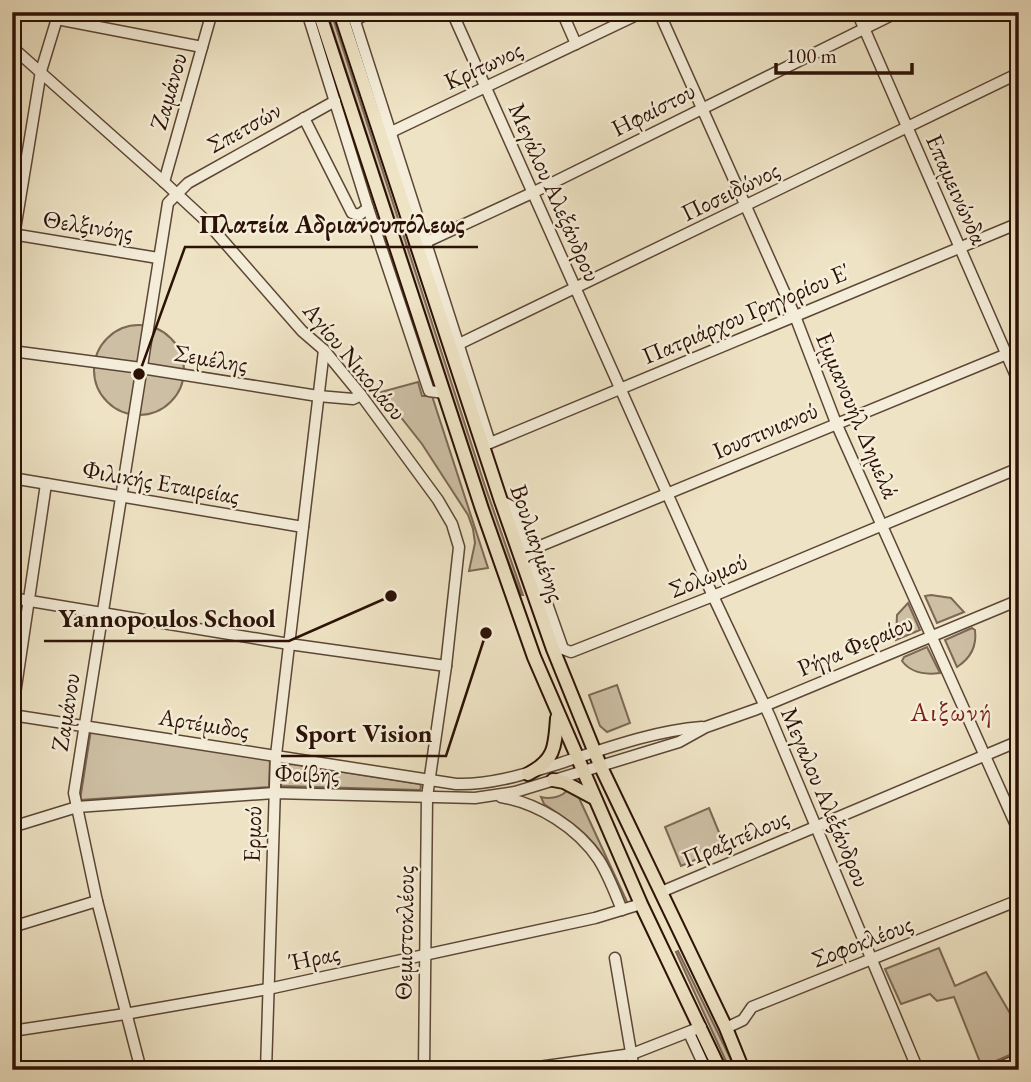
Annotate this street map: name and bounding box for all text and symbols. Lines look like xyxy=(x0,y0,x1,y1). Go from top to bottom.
scale bar xyxy=(776,32,912,76)
street label: Κρίτωνος xyxy=(439,33,527,97)
text: 100 m xyxy=(786,42,837,69)
street label: Ζαμάνου xyxy=(142,49,194,133)
street label: Ηφαίστου xyxy=(606,75,700,143)
street label: Σπετσών xyxy=(202,94,286,160)
street label: Μεγάλου Αλεξάνδρου xyxy=(502,98,608,286)
street label: Επαμεινώνδα xyxy=(919,129,995,249)
street label: Ποσειδώνος xyxy=(676,154,784,228)
callout: Πλατεία Αδριανουπόλεως xyxy=(185,200,478,247)
street label: Θελξινόης xyxy=(41,203,135,247)
text: Πλατεία Αδριανουπόλεως xyxy=(199,207,465,241)
street label: Πατριάρχου Γρηγορίου E' xyxy=(637,255,855,371)
street label: Αγίου Νικολάου xyxy=(296,295,414,427)
street label: Εμμανουήλ Δημελά xyxy=(809,327,907,503)
street label: Σεμέλης xyxy=(172,337,250,379)
street label: Ιουστινιανού xyxy=(708,394,822,466)
street label: Φιλικής Εταιρείας xyxy=(80,453,242,511)
street label: Βουλιαγμένης xyxy=(503,480,573,606)
street label: Σολωμού xyxy=(664,545,752,605)
callout: Yannopoulos School xyxy=(44,594,289,641)
text: Yannopoulos School xyxy=(58,601,276,635)
street label: Ρήγα Φεραίου xyxy=(792,607,918,683)
street label: Ζαμάνου xyxy=(44,671,86,753)
district label: Αιξωνή xyxy=(909,695,994,729)
street label: Αρτέμιδος xyxy=(156,700,251,745)
street label: Μεγαλου Αλεξάνδρου xyxy=(774,702,878,892)
callout: Sport Vision xyxy=(281,709,446,756)
text: Sport Vision xyxy=(295,716,433,750)
street label: Φοίβης xyxy=(274,757,340,789)
street label: Πραξιτέλους xyxy=(677,802,793,874)
street label: Ερμού xyxy=(236,805,268,863)
street label: Θεμιστοκλέους xyxy=(387,865,421,1001)
street label: Σοφοκλέους xyxy=(807,908,917,974)
street label: Ήρας xyxy=(285,936,343,978)

